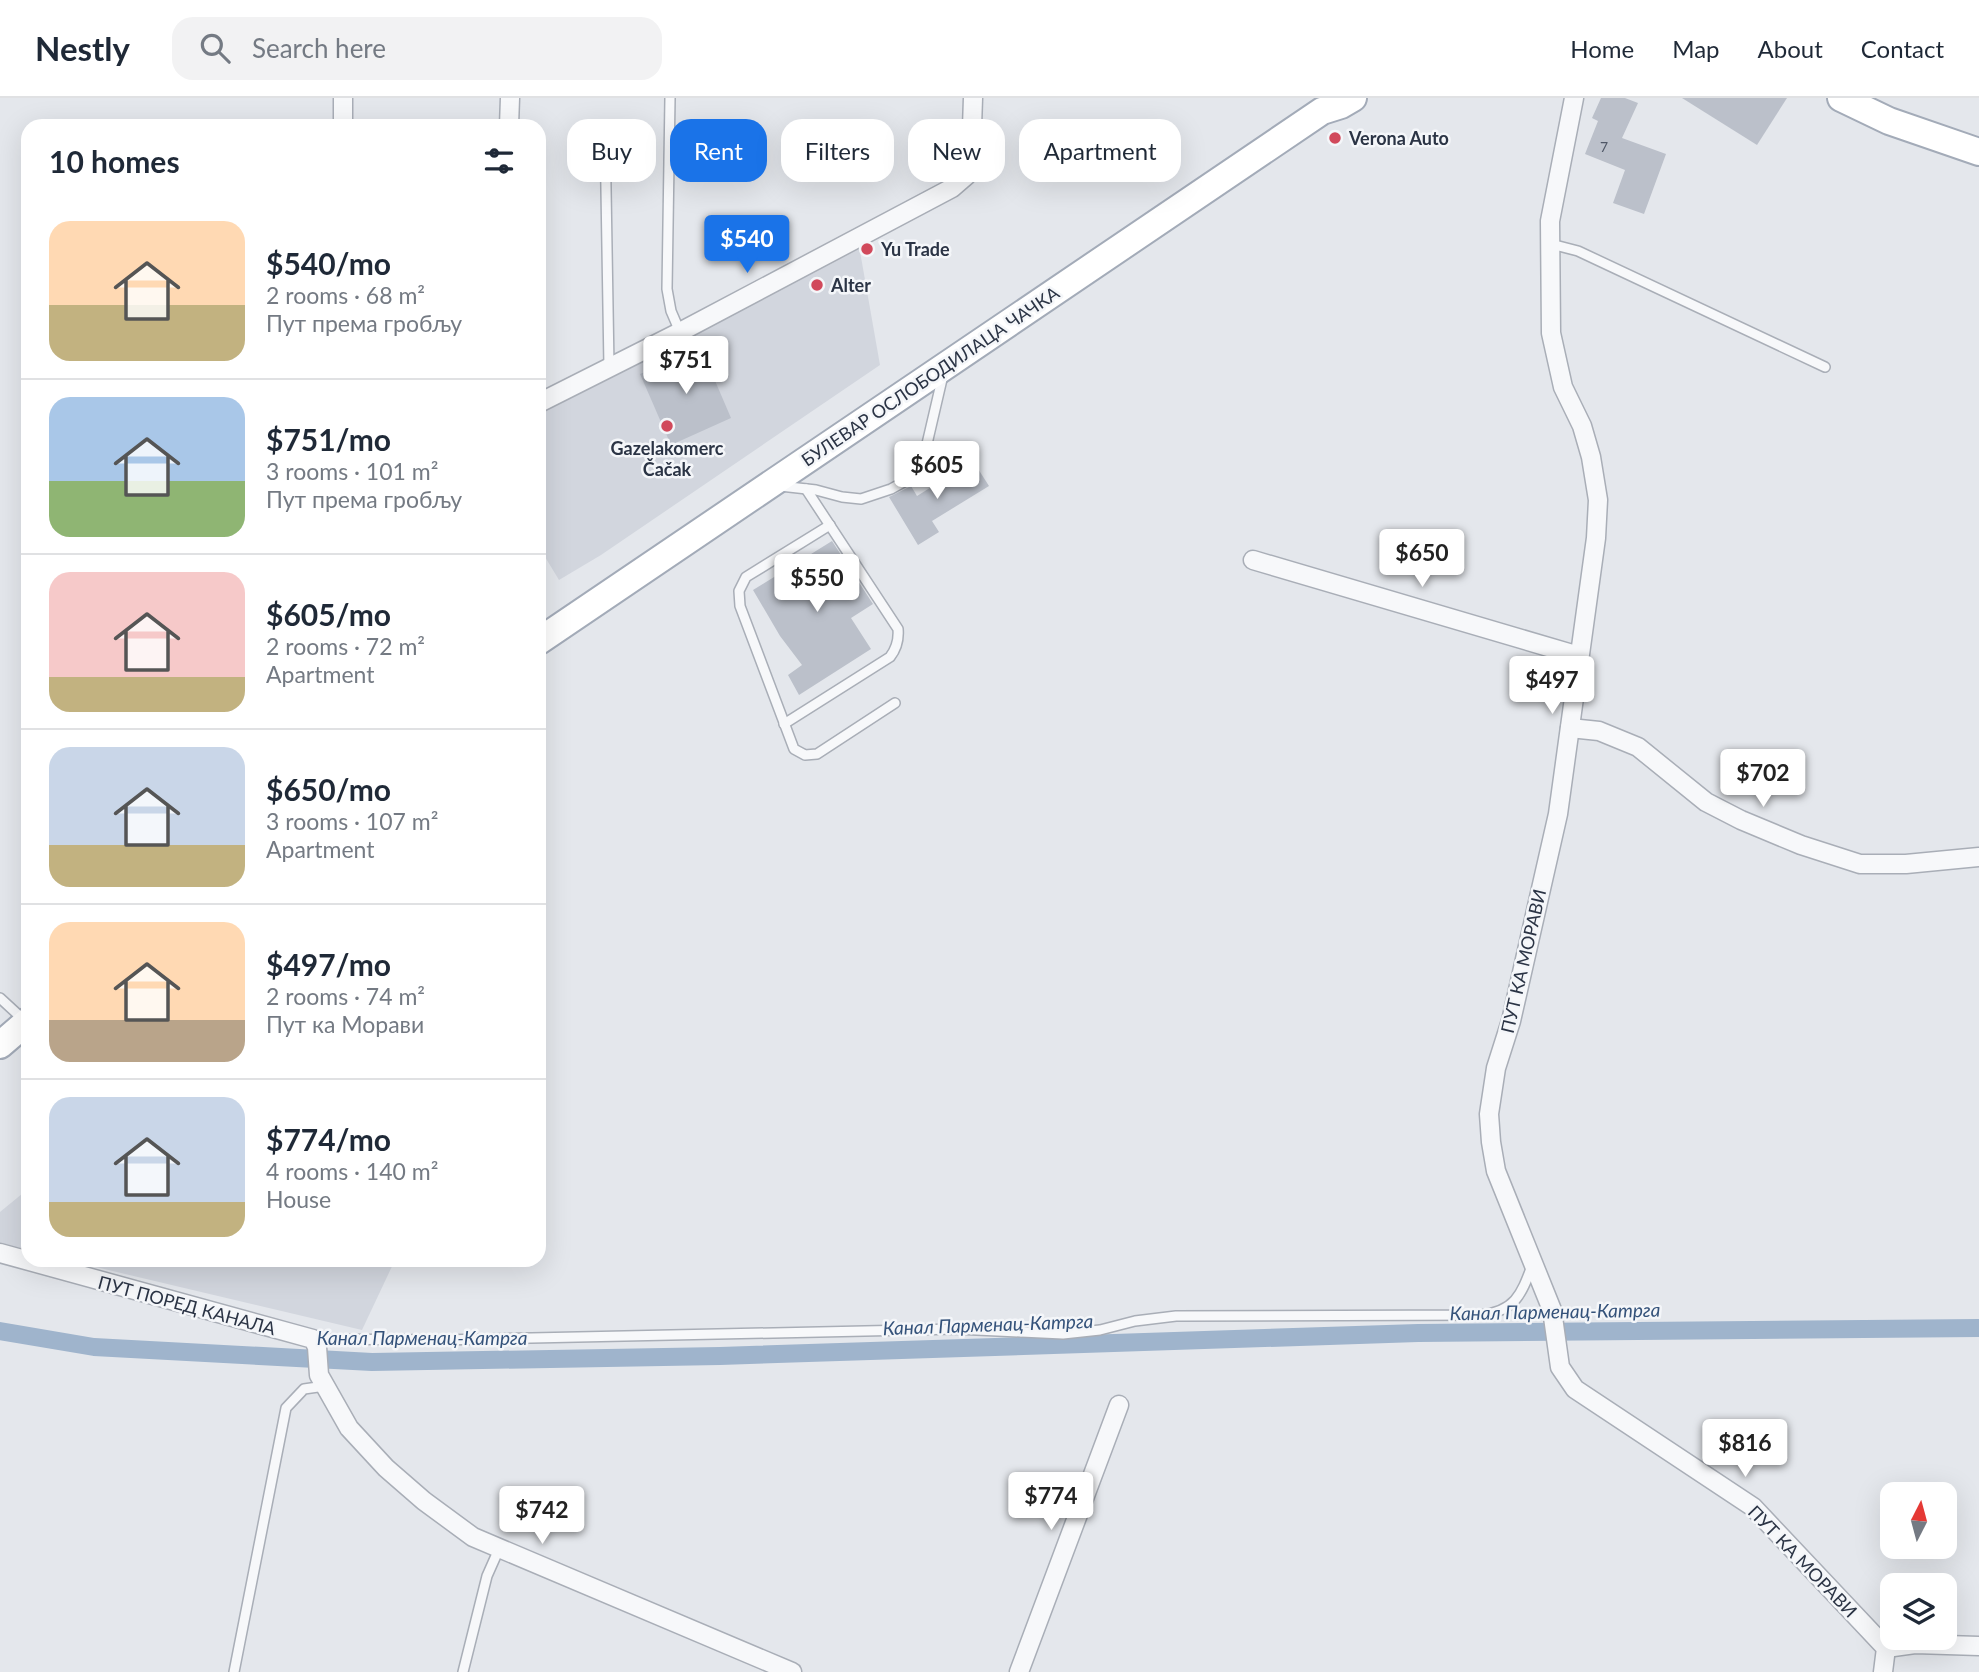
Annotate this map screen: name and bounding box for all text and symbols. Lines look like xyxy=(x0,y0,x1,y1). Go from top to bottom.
search box xyxy=(172,17,662,80)
text: Nestly xyxy=(35,28,130,68)
icon: search xyxy=(196,29,234,67)
text: Search here xyxy=(252,32,386,64)
text: Home xyxy=(1570,34,1634,63)
text: Map xyxy=(1672,34,1720,63)
text: About xyxy=(1758,34,1823,63)
text: Contact xyxy=(1861,34,1944,63)
chip: Buy xyxy=(567,119,656,182)
chip: Rent xyxy=(670,119,767,182)
chip: Filters xyxy=(781,119,894,182)
chip: New xyxy=(908,119,1005,182)
chip: Apartment xyxy=(1019,119,1181,182)
place label: Verona Auto xyxy=(1348,127,1449,149)
marker: Verona Auto xyxy=(1327,130,1343,146)
house number: 7 xyxy=(1600,138,1608,155)
icon: filters xyxy=(480,142,518,180)
text: 10 homes xyxy=(49,143,180,179)
pin: $540 xyxy=(706,216,788,275)
text: $540 xyxy=(720,224,774,252)
place label: Yu Trade xyxy=(880,238,950,260)
marker: Yu Trade xyxy=(859,241,875,257)
text: $540/mo xyxy=(266,245,391,281)
icon: home xyxy=(105,249,189,333)
place label: Alter xyxy=(830,274,871,296)
marker: Alter xyxy=(809,277,825,293)
text: 2 rooms · 68 m² xyxy=(266,281,425,309)
street label: БУЛЕВАР ОСЛОБОДИЛАЦА ЧАЧКА xyxy=(797,281,1064,471)
text: Пут према гробљу xyxy=(266,309,462,337)
pin: $751 xyxy=(645,336,727,396)
text: $751 xyxy=(659,345,713,373)
marker: Gazelakomerc Čačak xyxy=(659,418,675,434)
text: $751/mo xyxy=(266,421,391,457)
icon: home xyxy=(105,425,189,509)
place label: Gazelakomerc Čačak xyxy=(611,437,724,480)
pin: $605 xyxy=(896,442,978,501)
text: $605 xyxy=(910,450,964,478)
text: 3 rooms · 101 m² xyxy=(266,457,438,485)
text: Пут према гробљу xyxy=(266,485,462,513)
pin: $650 xyxy=(1381,530,1463,589)
text: $650 xyxy=(1395,538,1449,566)
pin: $550 xyxy=(776,554,858,614)
text: $550 xyxy=(790,563,844,591)
text: $605/mo xyxy=(266,596,391,632)
icon: home xyxy=(105,600,189,684)
text: 2 rooms · 72 m² xyxy=(266,632,425,660)
pin: $497 xyxy=(1511,656,1593,716)
text: Apartment xyxy=(266,660,374,688)
text: $497 xyxy=(1525,665,1579,693)
pin: $702 xyxy=(1722,750,1804,809)
text: $702 xyxy=(1736,758,1790,786)
text: $650/mo xyxy=(266,771,391,807)
icon: home xyxy=(105,775,189,859)
text: 3 rooms · 107 m² xyxy=(266,807,438,835)
text: Apartment xyxy=(266,835,374,863)
street label: ПУТ КА МОРАВИ xyxy=(1496,887,1550,1035)
text: $497/mo xyxy=(266,946,391,982)
icon: home xyxy=(105,950,189,1034)
text: 2 rooms · 74 m² xyxy=(266,982,425,1010)
text: Пут ка Морави xyxy=(266,1010,424,1038)
text: $774/mo xyxy=(266,1121,391,1157)
icon: home xyxy=(105,1125,189,1209)
text: 4 rooms · 140 m² xyxy=(266,1157,438,1185)
text: House xyxy=(266,1185,331,1213)
street label: ПУТ ПОРЕД КАНАЛА xyxy=(96,1271,279,1340)
water label: Канал Парменац-Катрга xyxy=(1449,1298,1661,1324)
water label: Канал Парменац-Катрга xyxy=(882,1309,1094,1339)
water label: Канал Парменац-Катрга xyxy=(317,1326,527,1349)
pin: $816 xyxy=(1704,1420,1786,1479)
text: $816 xyxy=(1718,1428,1772,1456)
pin: $774 xyxy=(1010,1472,1092,1532)
text: $774 xyxy=(1024,1481,1078,1509)
north arrow xyxy=(1880,1482,1956,1559)
map controls xyxy=(1880,1482,1957,1650)
pin: $742 xyxy=(501,1486,583,1546)
text: $742 xyxy=(515,1495,569,1523)
street label: ПУТ КА МОРАВИ xyxy=(1744,1500,1862,1622)
button: layers xyxy=(1880,1573,1957,1650)

